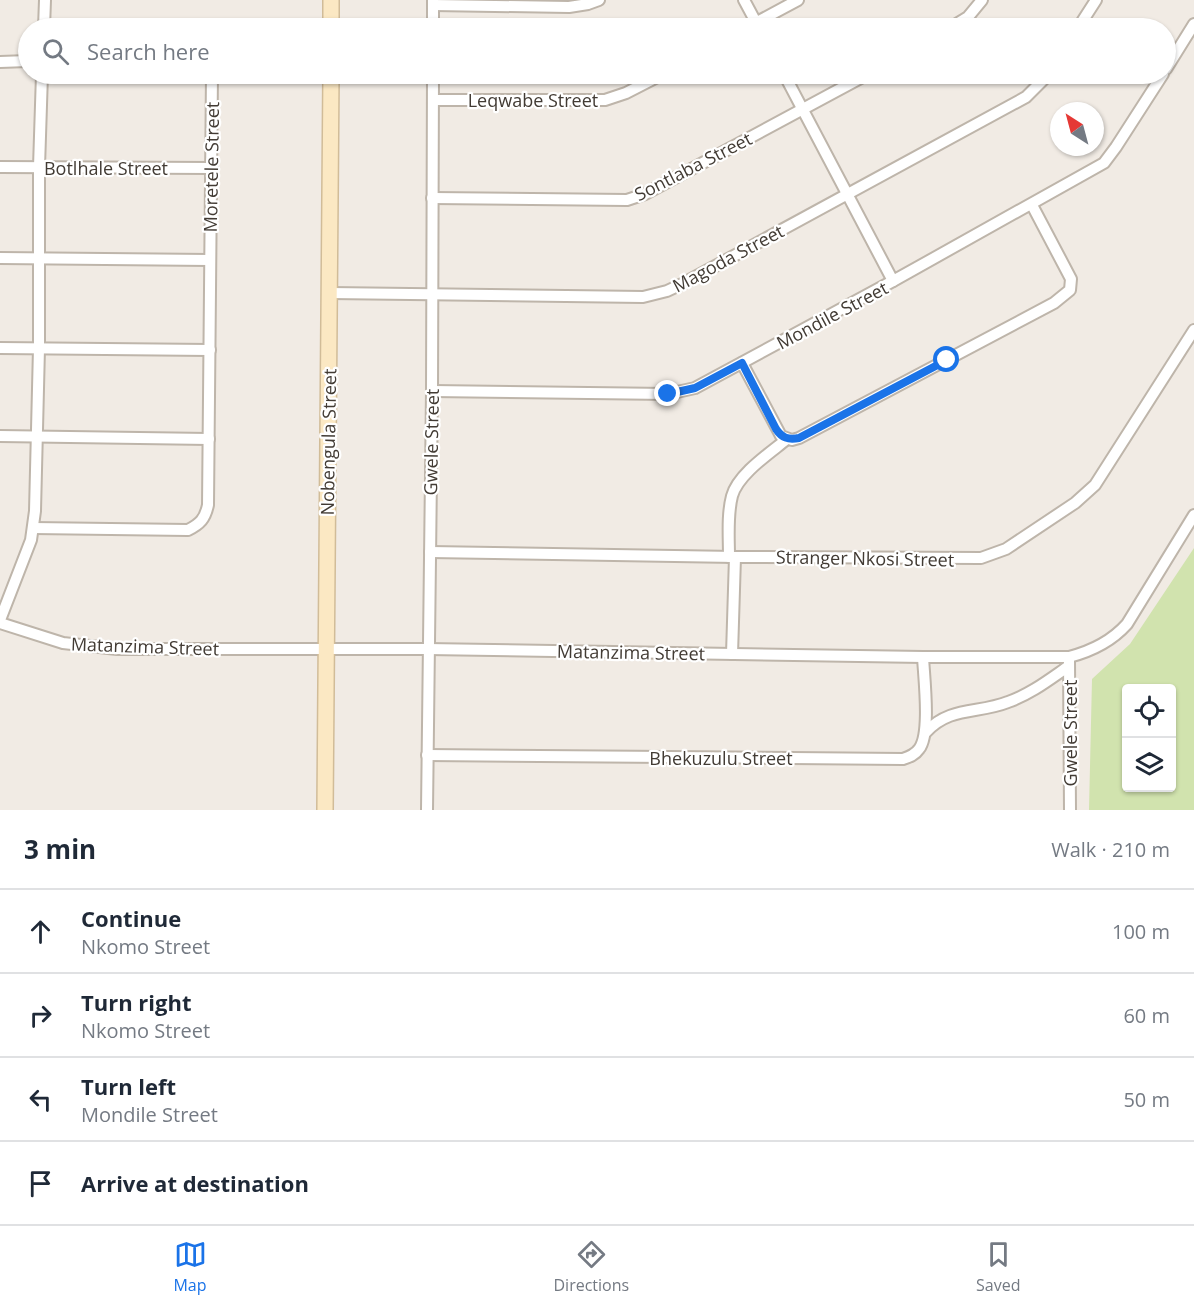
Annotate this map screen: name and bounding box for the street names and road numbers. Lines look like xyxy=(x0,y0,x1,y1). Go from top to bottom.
street label: Leqwabe Street xyxy=(468,88,598,112)
street label: Moretele Street xyxy=(198,101,224,233)
street label: Sontlaba Street xyxy=(630,126,756,206)
street label: Botlhale Street xyxy=(44,156,168,180)
street label: Magoda Street xyxy=(668,219,788,297)
street label: Mondile Street xyxy=(772,275,892,355)
street label: Nobengula Street xyxy=(315,368,341,516)
street label: Gwele Street xyxy=(418,388,444,496)
street label: Stranger Nkosi Street xyxy=(776,544,954,572)
street label: Matanzima Street xyxy=(71,631,219,661)
street label: Matanzima Street xyxy=(557,639,705,665)
street label: Gwele Street xyxy=(1058,680,1082,786)
street label: Bhekuzulu Street xyxy=(649,746,793,770)

